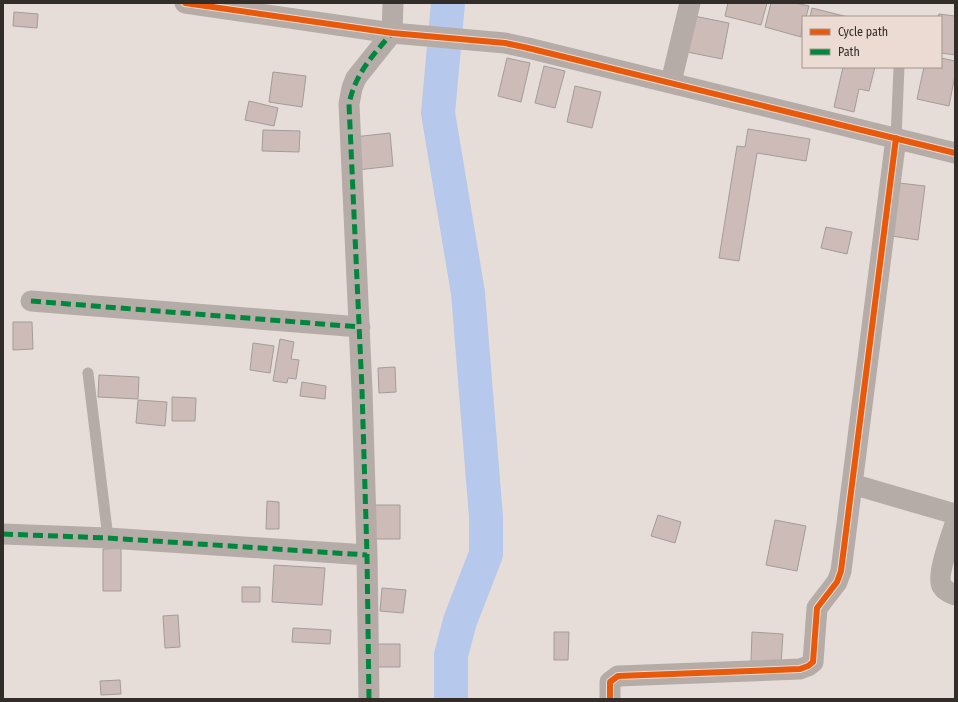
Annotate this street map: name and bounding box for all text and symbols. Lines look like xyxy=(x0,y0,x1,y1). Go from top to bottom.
legend xyxy=(802,16,942,68)
text: Cycle path xyxy=(838,25,888,39)
text: Path xyxy=(838,45,860,59)

